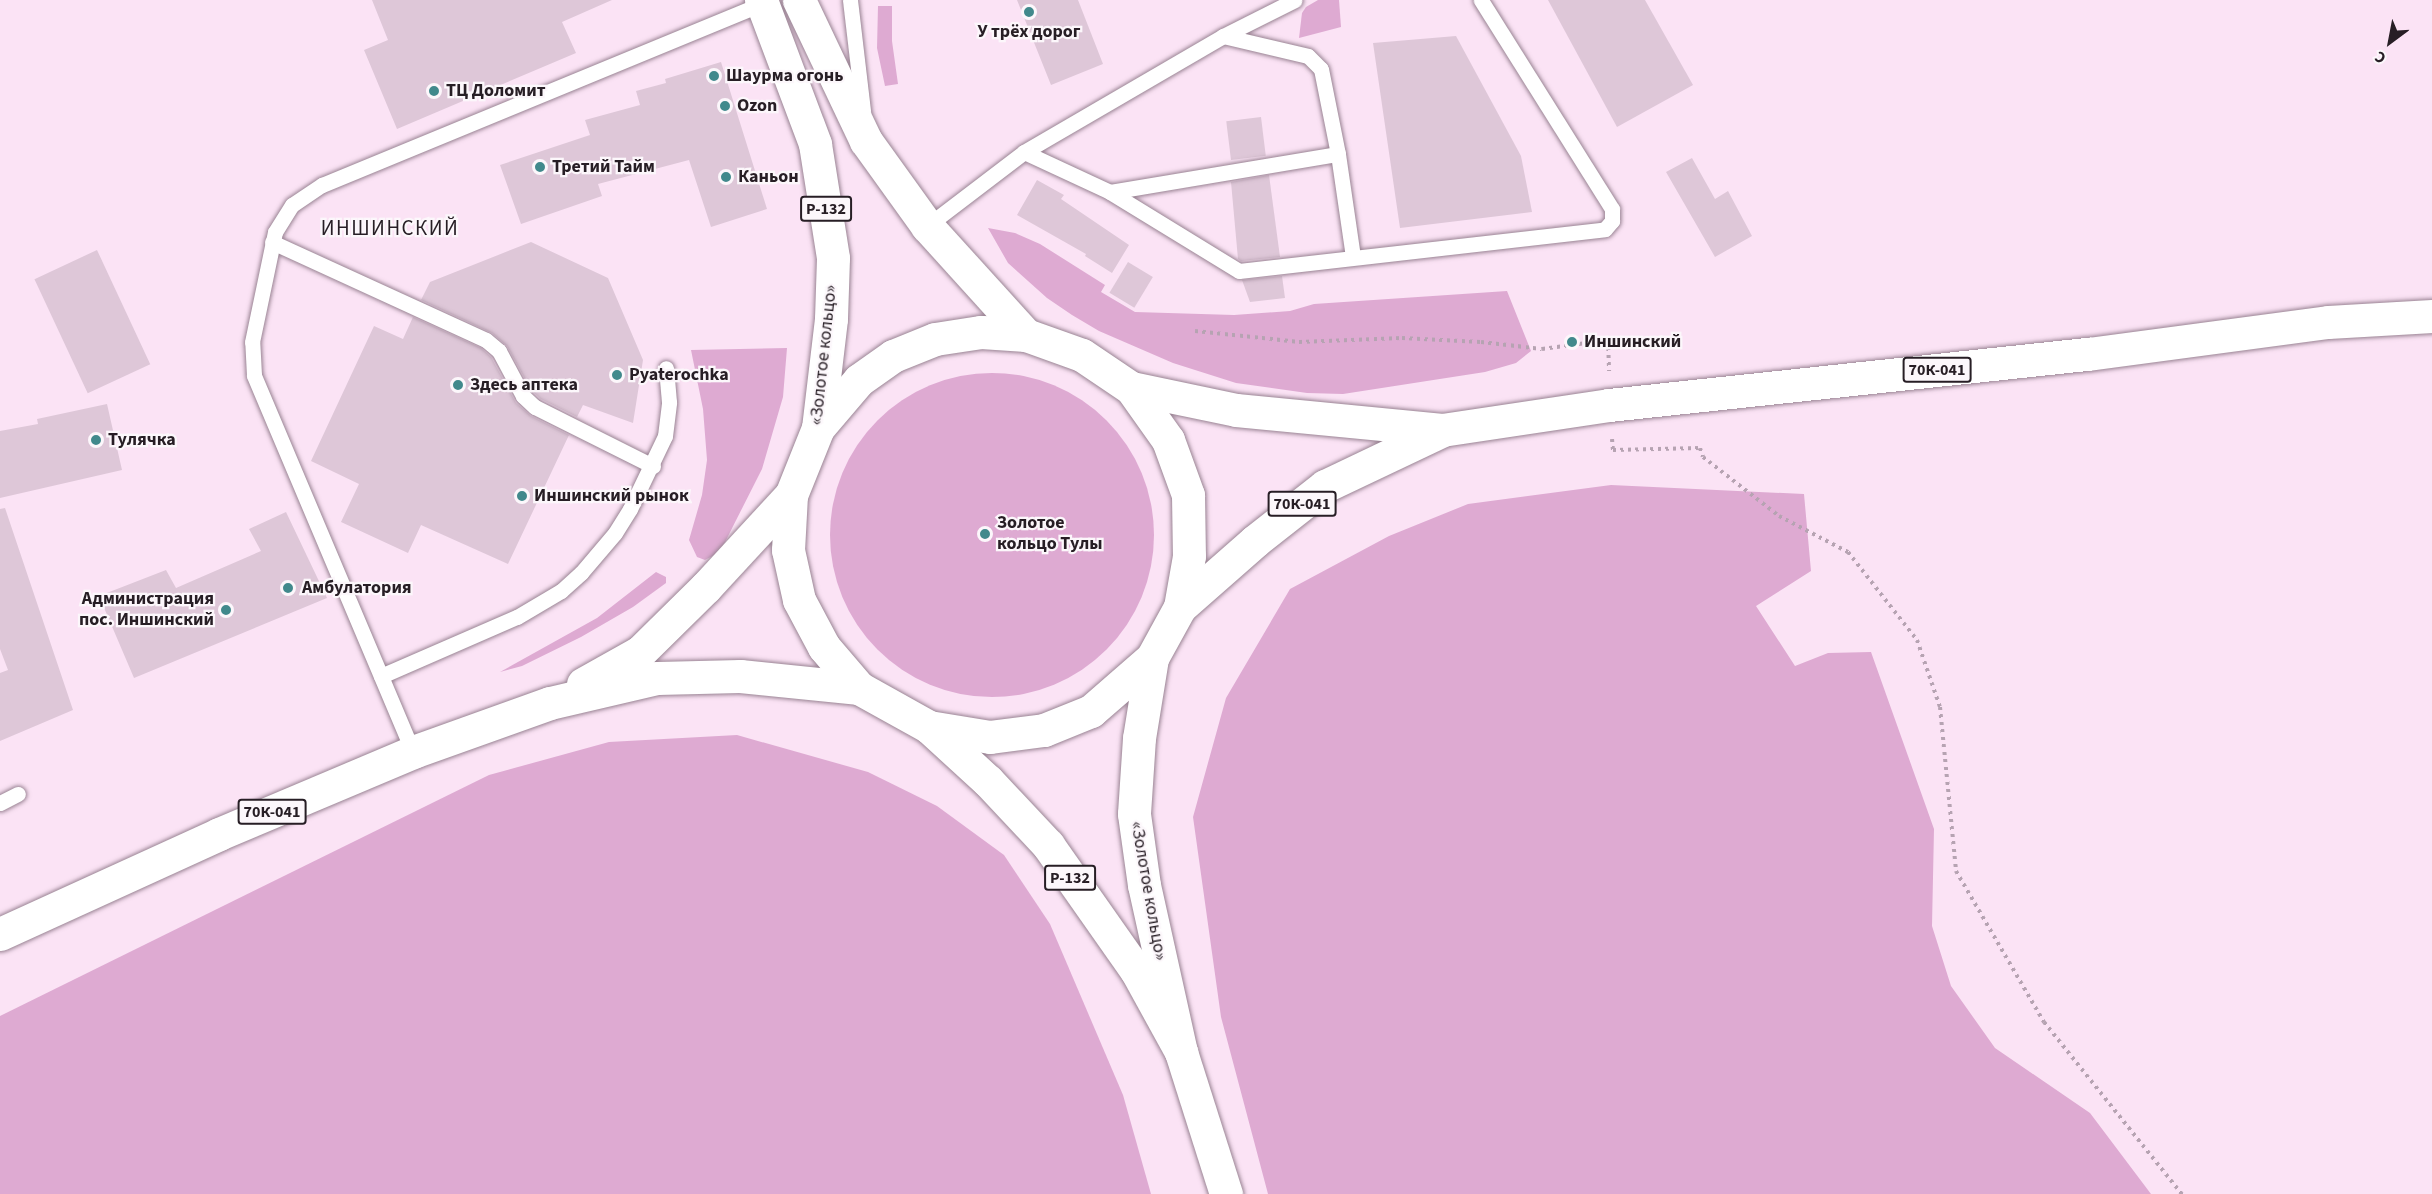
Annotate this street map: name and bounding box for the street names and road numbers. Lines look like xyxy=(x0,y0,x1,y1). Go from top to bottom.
road number: Р-132 xyxy=(799,196,853,222)
street label: «Золотое кольцо» xyxy=(806,284,842,426)
road number: 70К-041 xyxy=(1902,357,1972,383)
road number: 70К-041 xyxy=(1268,491,1336,517)
road number: 70К-041 xyxy=(238,799,306,825)
street label: «Золотое кольцо» xyxy=(1125,820,1171,962)
road number: Р-132 xyxy=(1043,865,1097,891)

